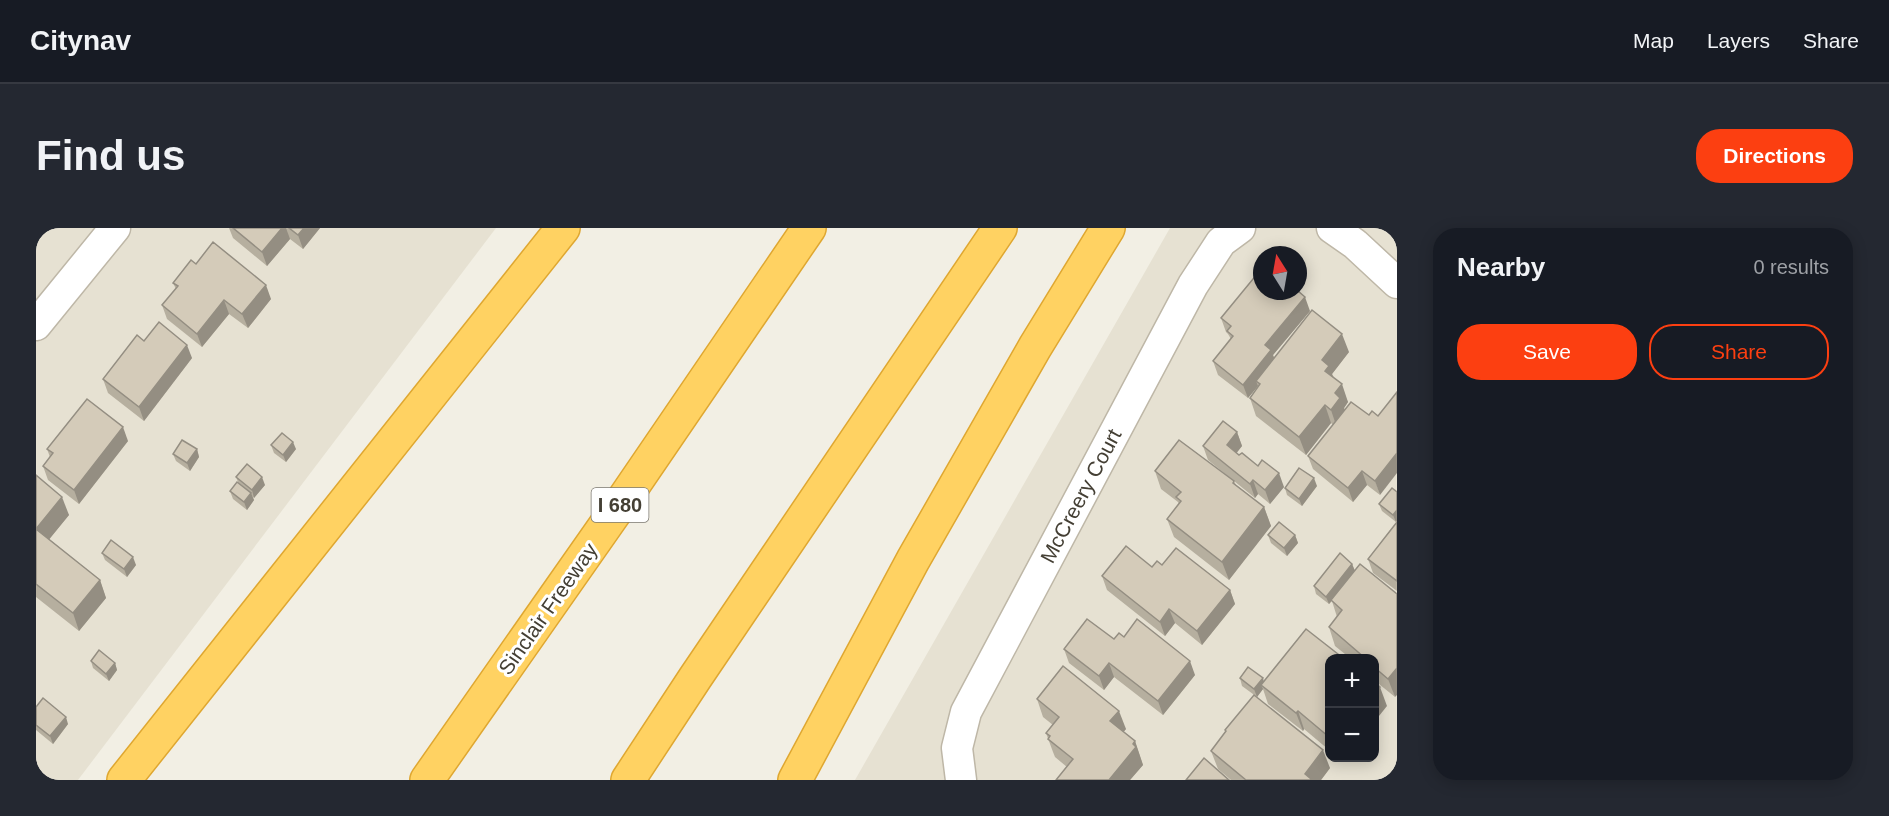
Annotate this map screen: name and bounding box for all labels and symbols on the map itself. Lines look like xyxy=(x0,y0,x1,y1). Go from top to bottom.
north arrow xyxy=(1253,246,1307,300)
street label: McCreery Court xyxy=(1036,425,1126,567)
road number: I 680 xyxy=(592,488,648,522)
street label: Sinclair Freeway xyxy=(494,538,602,679)

